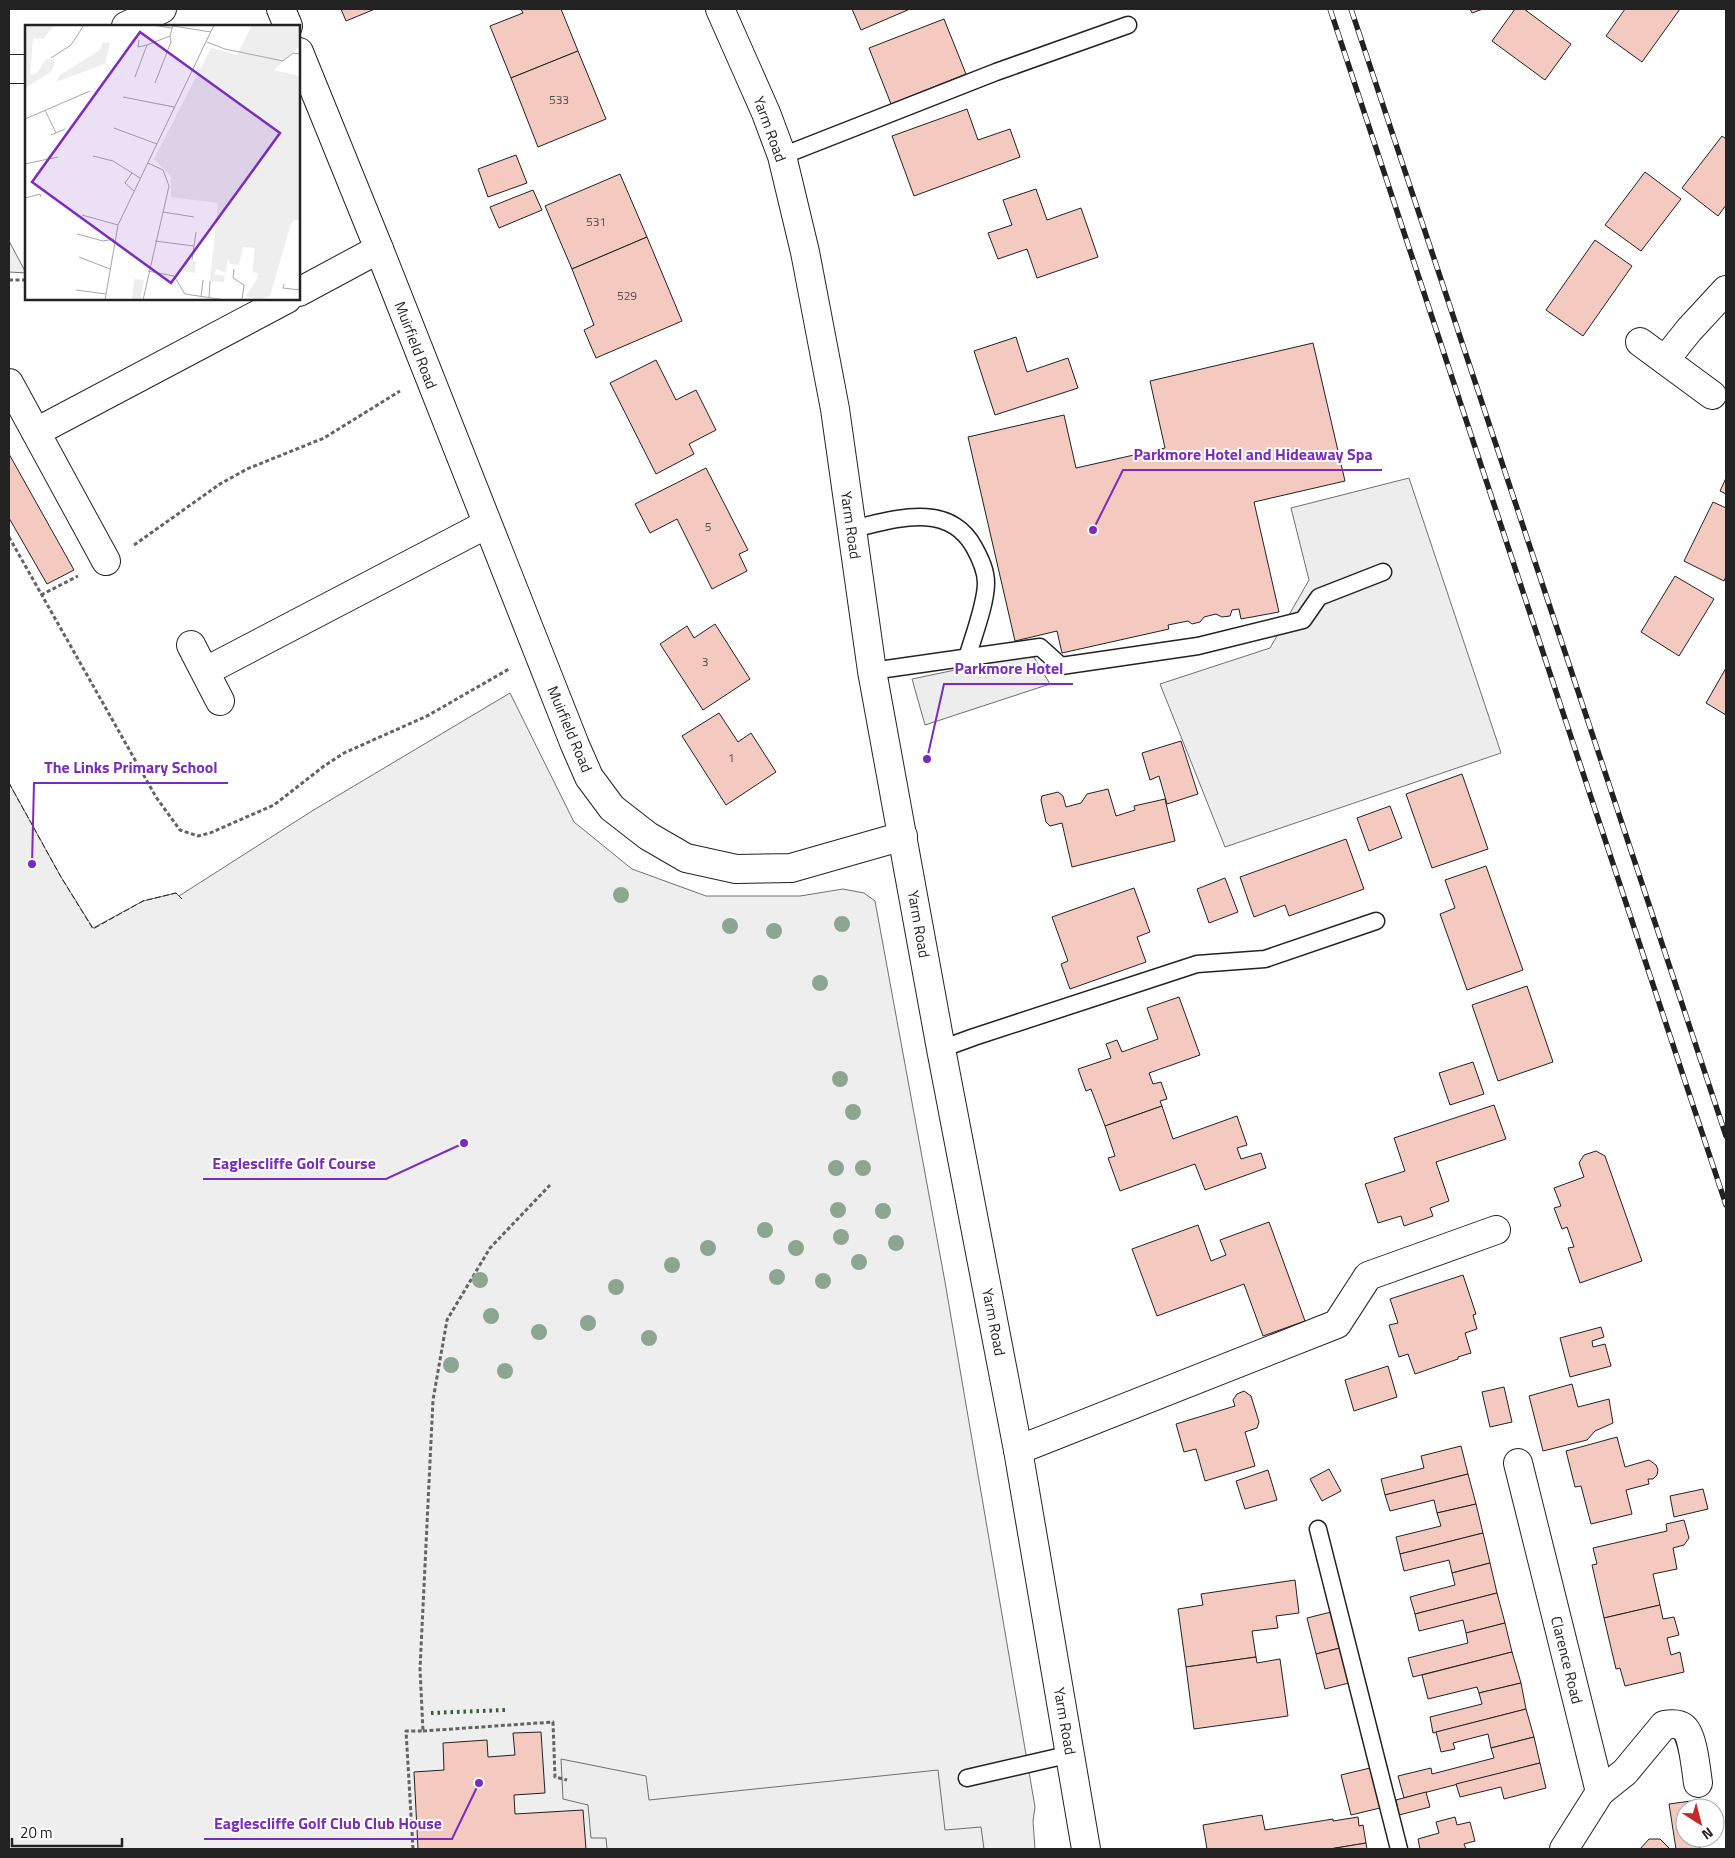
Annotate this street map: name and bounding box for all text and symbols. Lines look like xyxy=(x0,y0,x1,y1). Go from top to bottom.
inset map xyxy=(25,25,300,300)
house number: 533 xyxy=(549,90,569,109)
street label: Yarm Road xyxy=(748,93,792,165)
house number: 531 xyxy=(586,212,606,231)
house number: 529 xyxy=(617,286,637,305)
street label: Muirfield Road xyxy=(389,298,443,392)
callout: Parkmore Hotel and Hideaway Spa xyxy=(1123,439,1382,470)
text: Parkmore Hotel and Hideaway Spa xyxy=(1133,442,1373,466)
street label: Yarm Road xyxy=(835,490,867,560)
house number: 5 xyxy=(705,517,712,536)
house number: 3 xyxy=(702,652,708,671)
callout: Parkmore Hotel xyxy=(944,653,1073,684)
text: Parkmore Hotel xyxy=(955,656,1063,680)
street label: Muirfield Road xyxy=(541,682,599,776)
house number: 1 xyxy=(728,748,734,767)
callout: The Links Primary School xyxy=(34,752,228,783)
text: The Links Primary School xyxy=(44,755,218,779)
street label: Yarm Road xyxy=(902,888,936,960)
callout: Eaglescliffe Golf Course xyxy=(203,1148,386,1179)
text: Eaglescliffe Golf Course xyxy=(212,1151,376,1175)
street label: Yarm Road xyxy=(976,1286,1012,1358)
street label: Clarence Road xyxy=(1545,1614,1589,1706)
street label: Yarm Road xyxy=(1048,1685,1082,1757)
north arrow xyxy=(1675,1798,1725,1848)
callout: Eaglescliffe Golf Club Club House xyxy=(204,1808,452,1839)
text: Eaglescliffe Golf Club Club House xyxy=(214,1811,442,1835)
scale bar xyxy=(12,1816,122,1848)
text: 20 m xyxy=(20,1821,53,1844)
text: N xyxy=(1698,1823,1718,1845)

